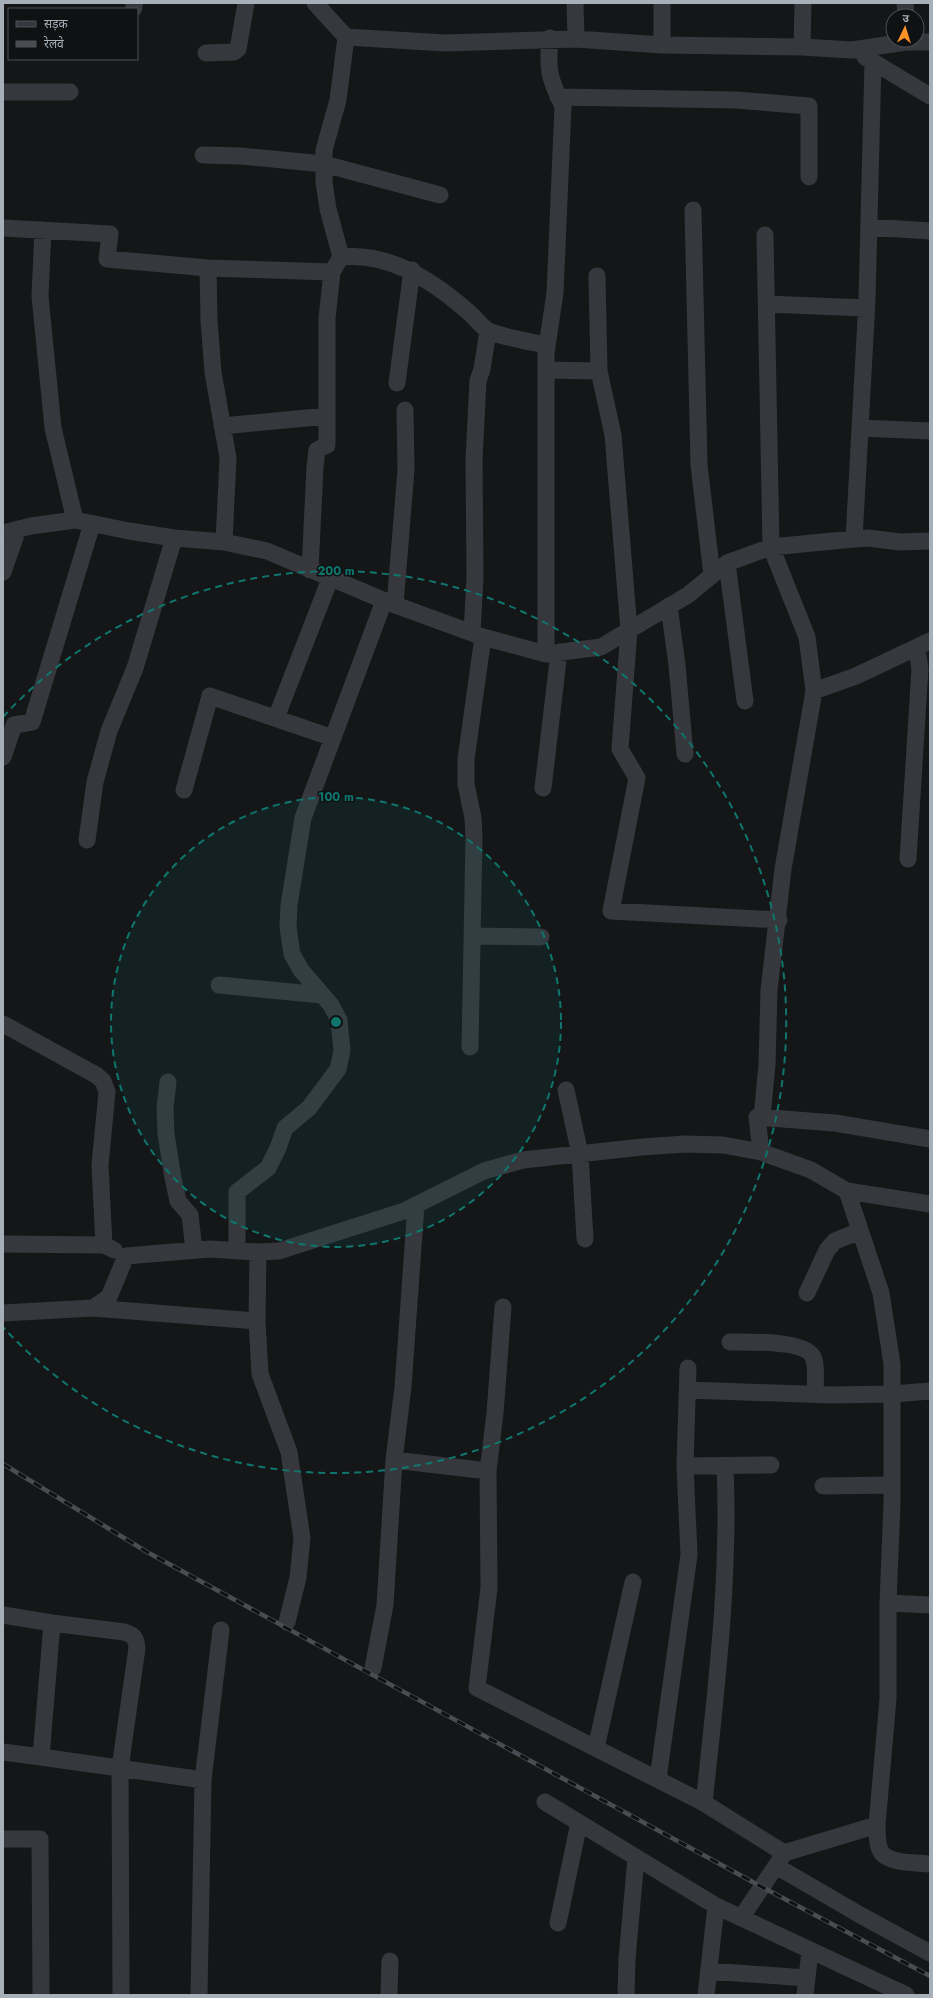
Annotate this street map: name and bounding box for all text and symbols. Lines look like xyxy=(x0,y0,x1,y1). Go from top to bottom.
legend xyxy=(8,8,138,60)
north arrow xyxy=(885,8,925,48)
text: उ xyxy=(902,10,910,26)
text: सड़क xyxy=(44,15,69,33)
text: रेलवे xyxy=(44,35,64,53)
text: 200 m xyxy=(317,562,355,580)
text: 100 m xyxy=(318,788,354,806)
centre of rings xyxy=(329,1015,343,1029)

